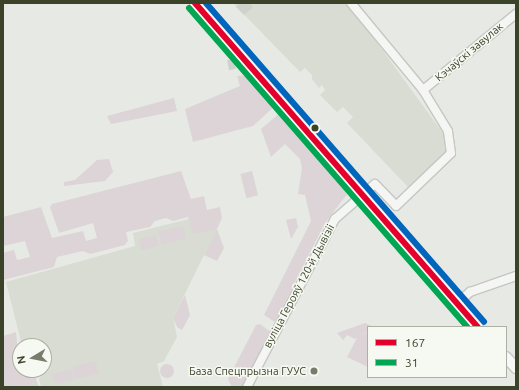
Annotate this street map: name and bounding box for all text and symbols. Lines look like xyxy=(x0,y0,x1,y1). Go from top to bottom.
street label: Кэчаўскі завулак xyxy=(432,20,506,84)
unlabelled marker xyxy=(310,123,320,133)
street label: вуліца Герояў 120-й Дывізіі xyxy=(261,222,337,350)
legend xyxy=(367,326,507,378)
text: 167 xyxy=(405,336,425,349)
north arrow xyxy=(12,338,52,378)
text: N xyxy=(15,355,28,365)
text: 31 xyxy=(405,356,419,369)
place label: База Спецпрызна ГУУС xyxy=(189,364,306,378)
marker: База Спецпрызна ГУУС xyxy=(309,366,319,376)

